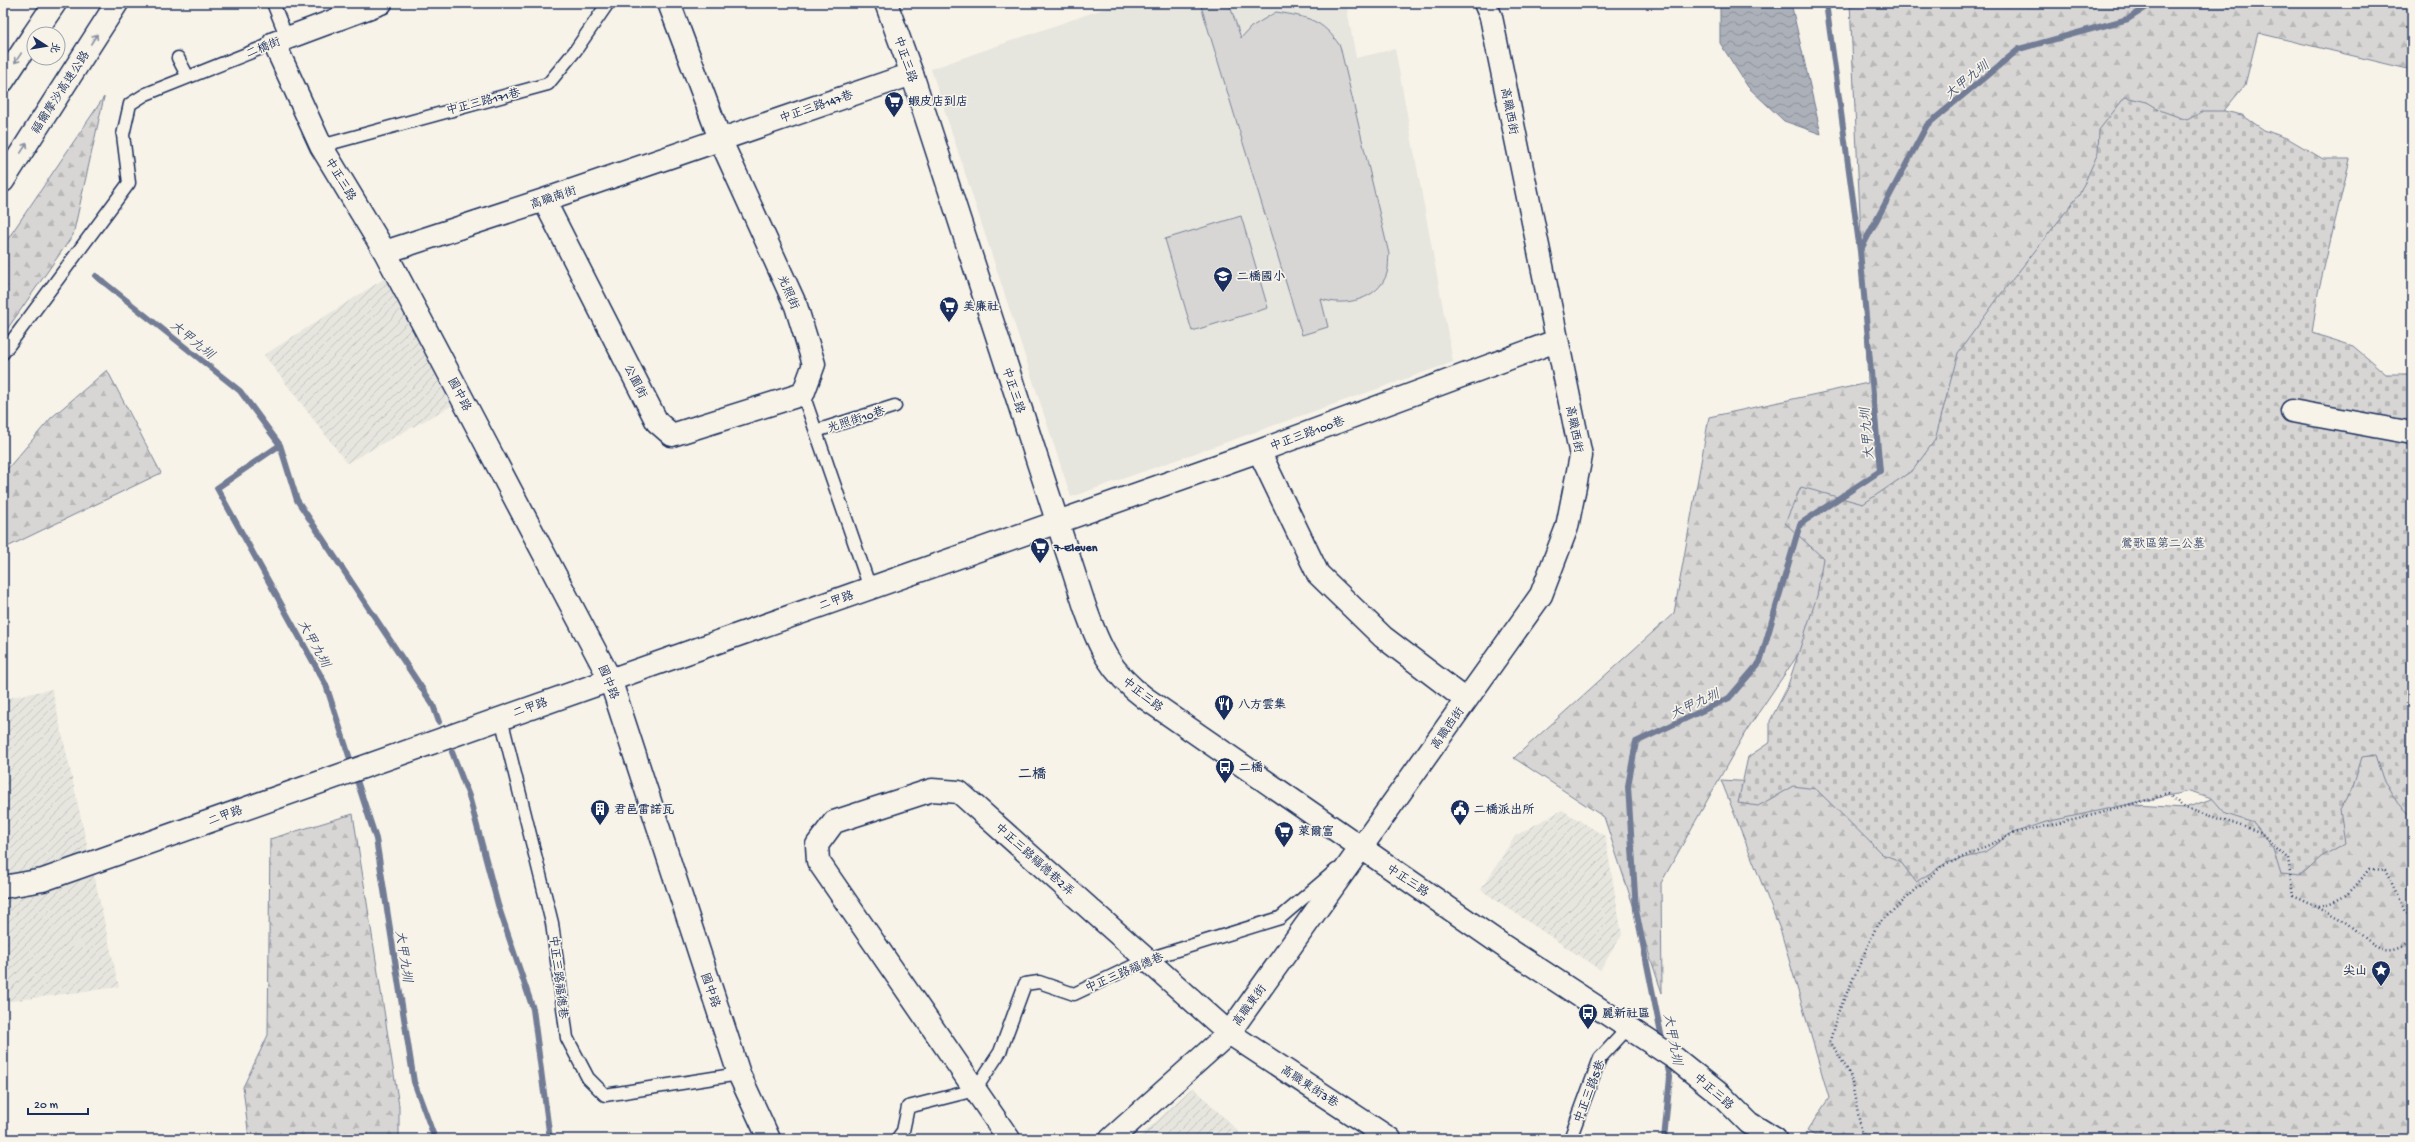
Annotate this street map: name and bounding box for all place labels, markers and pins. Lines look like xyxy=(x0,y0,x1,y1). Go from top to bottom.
supermarket icon: 蝦皮店到店 xyxy=(883,90,905,118)
place label: 蝦皮店到店 xyxy=(908,95,968,110)
school or university icon: 二橋國小 xyxy=(1212,265,1234,293)
place label: 二橋國小 xyxy=(1237,270,1285,285)
supermarket icon: 美廉社 xyxy=(938,295,960,323)
place label: 美廉社 xyxy=(963,300,999,315)
supermarket icon: 7-Eleven xyxy=(1029,536,1051,564)
place label: 7-Eleven xyxy=(1053,542,1098,556)
restaurant icon: 八方雲集 xyxy=(1213,693,1235,721)
place label: 八方雲集 xyxy=(1238,697,1286,713)
bus stop icon: 二橋 xyxy=(1214,756,1236,784)
place label: 二橋 xyxy=(1239,761,1263,776)
building icon: 君邑雷諾瓦 xyxy=(589,798,611,826)
public building icon: 二橋派出所 xyxy=(1449,798,1471,826)
place label: 君邑雷諾瓦 xyxy=(614,803,674,818)
place label: 二橋派出所 xyxy=(1474,803,1535,818)
supermarket icon: 萊爾富 xyxy=(1273,820,1295,848)
place label: 萊爾富 xyxy=(1298,825,1334,840)
place icon: 尖山 xyxy=(2370,959,2392,987)
place label: 尖山 xyxy=(2343,964,2367,979)
bus stop icon: 麗新社區 xyxy=(1577,1002,1599,1030)
place label: 麗新社區 xyxy=(1602,1007,1650,1022)

